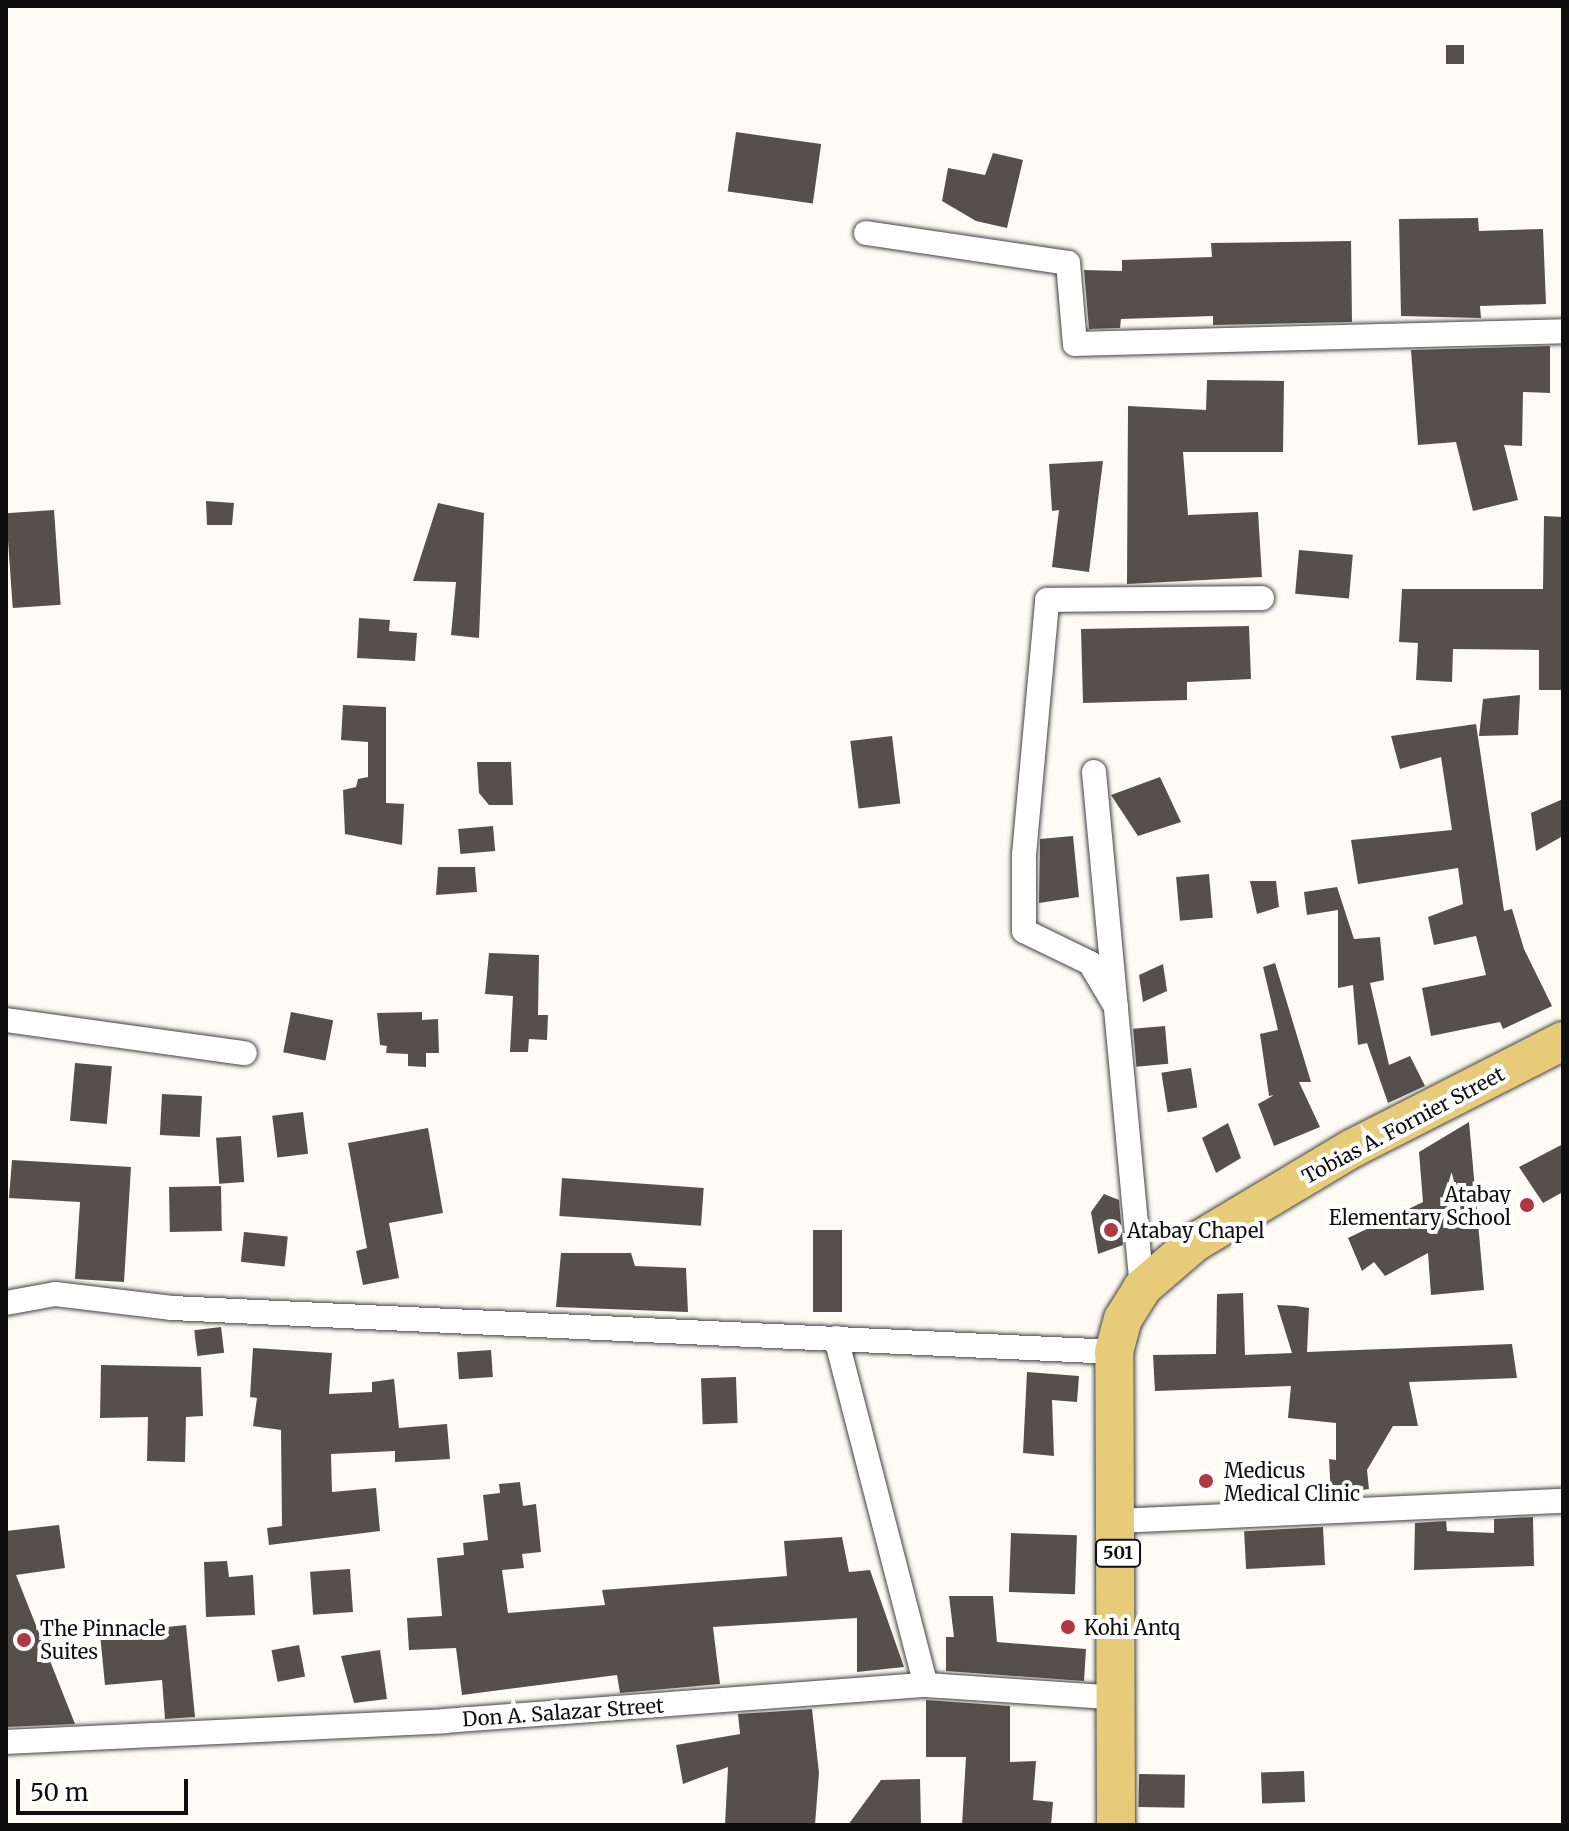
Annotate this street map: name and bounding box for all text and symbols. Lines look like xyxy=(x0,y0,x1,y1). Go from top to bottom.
street label: Tobias A. Fornier Street xyxy=(1298,1061,1508,1189)
place label: Atabay Elementary School xyxy=(1329,1182,1511,1229)
marker: Atabay Elementary School xyxy=(1518,1196,1536,1214)
place label: Atabay Chapel xyxy=(1127,1218,1264,1242)
marker: Atabay Chapel xyxy=(1102,1221,1120,1239)
place label: Medicus Medical Clinic xyxy=(1224,1458,1360,1505)
marker: Medicus Medical Clinic xyxy=(1195,1470,1217,1492)
road number: 501 xyxy=(1094,1539,1142,1567)
place label: Kohi Antq xyxy=(1084,1615,1180,1639)
place label: The Pinnacle Suites xyxy=(40,1616,166,1663)
marker: Kohi Antq xyxy=(1059,1618,1077,1636)
marker: The Pinnacle Suites xyxy=(15,1631,33,1649)
street label: Don A. Salazar Street xyxy=(461,1693,665,1731)
scale bar xyxy=(20,1763,192,1813)
text: 50 m xyxy=(30,1777,89,1808)

